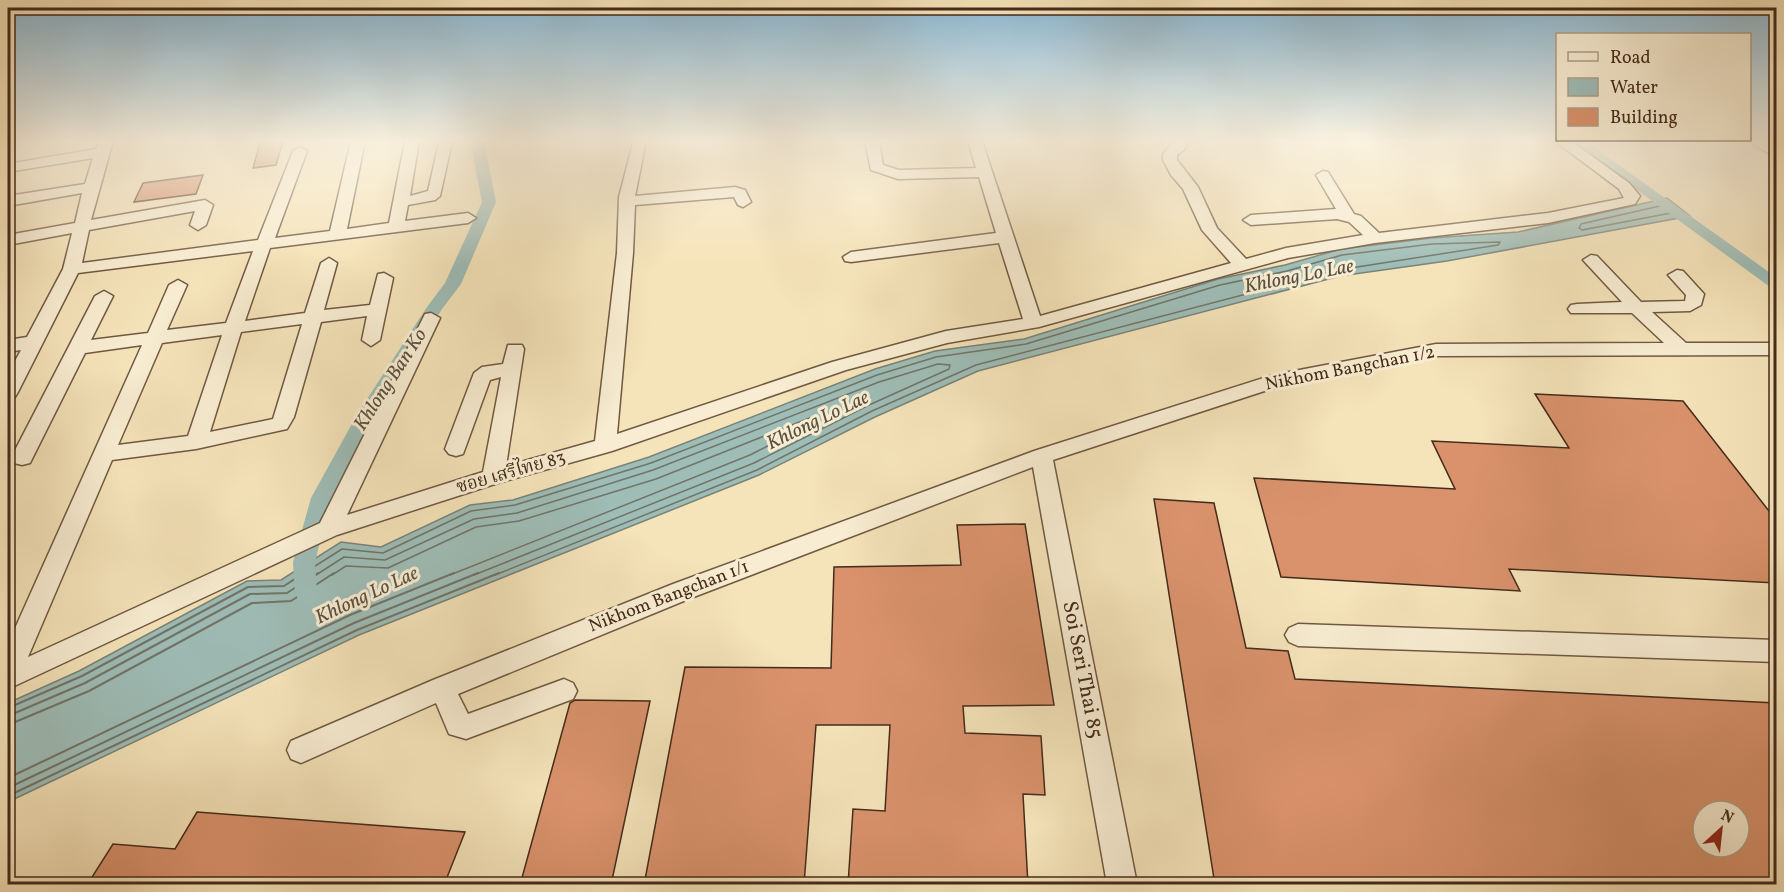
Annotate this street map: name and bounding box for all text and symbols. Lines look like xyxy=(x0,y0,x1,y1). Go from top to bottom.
legend xyxy=(1556,33,1751,141)
text: Road xyxy=(1610,46,1651,71)
text: Water xyxy=(1610,76,1658,101)
text: Building xyxy=(1610,106,1678,131)
water label: Khlong Lo Lae xyxy=(1242,253,1357,301)
water label: Khlong Ban Ko xyxy=(347,323,435,437)
street label: Nikhom Bangchan 1/2 xyxy=(1263,340,1437,398)
water label: Khlong Lo Lae xyxy=(762,384,875,458)
street label: ซอย เสรีไทย 83 xyxy=(453,445,569,501)
street label: Nikhom Bangchan 1/1 xyxy=(585,555,753,639)
water label: Khlong Lo Lae xyxy=(311,560,424,632)
street label: Soi Seri Thai 85 xyxy=(1054,599,1110,741)
north arrow xyxy=(1691,799,1751,859)
text: N xyxy=(1717,805,1737,830)

